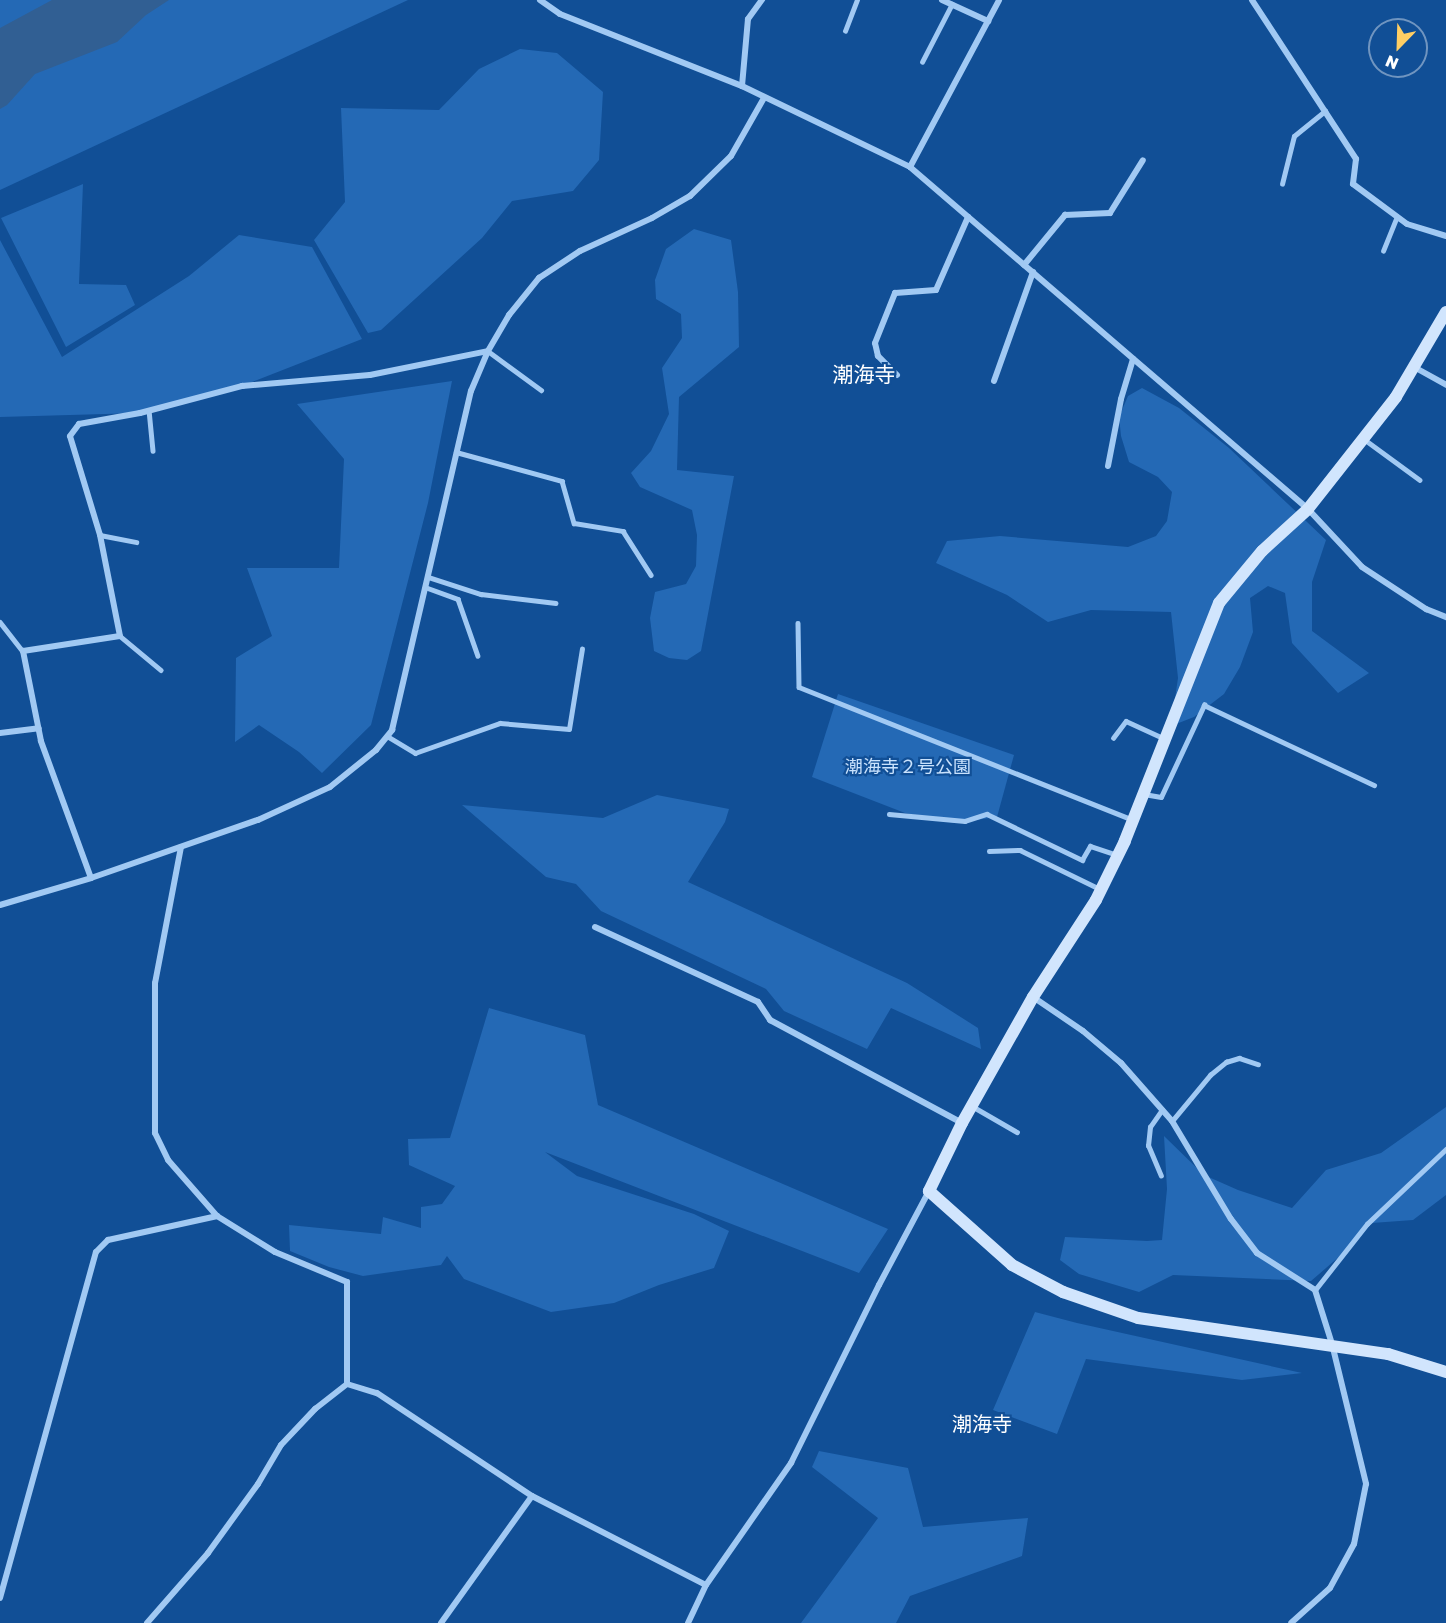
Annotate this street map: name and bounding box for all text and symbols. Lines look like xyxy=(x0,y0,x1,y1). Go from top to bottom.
north arrow xyxy=(1368,18,1428,78)
text: N xyxy=(1382,51,1401,74)
district label: 潮海寺 xyxy=(833,361,895,387)
park label: 潮海寺２号公園 xyxy=(845,755,971,777)
district label: 潮海寺 xyxy=(952,1411,1012,1435)

